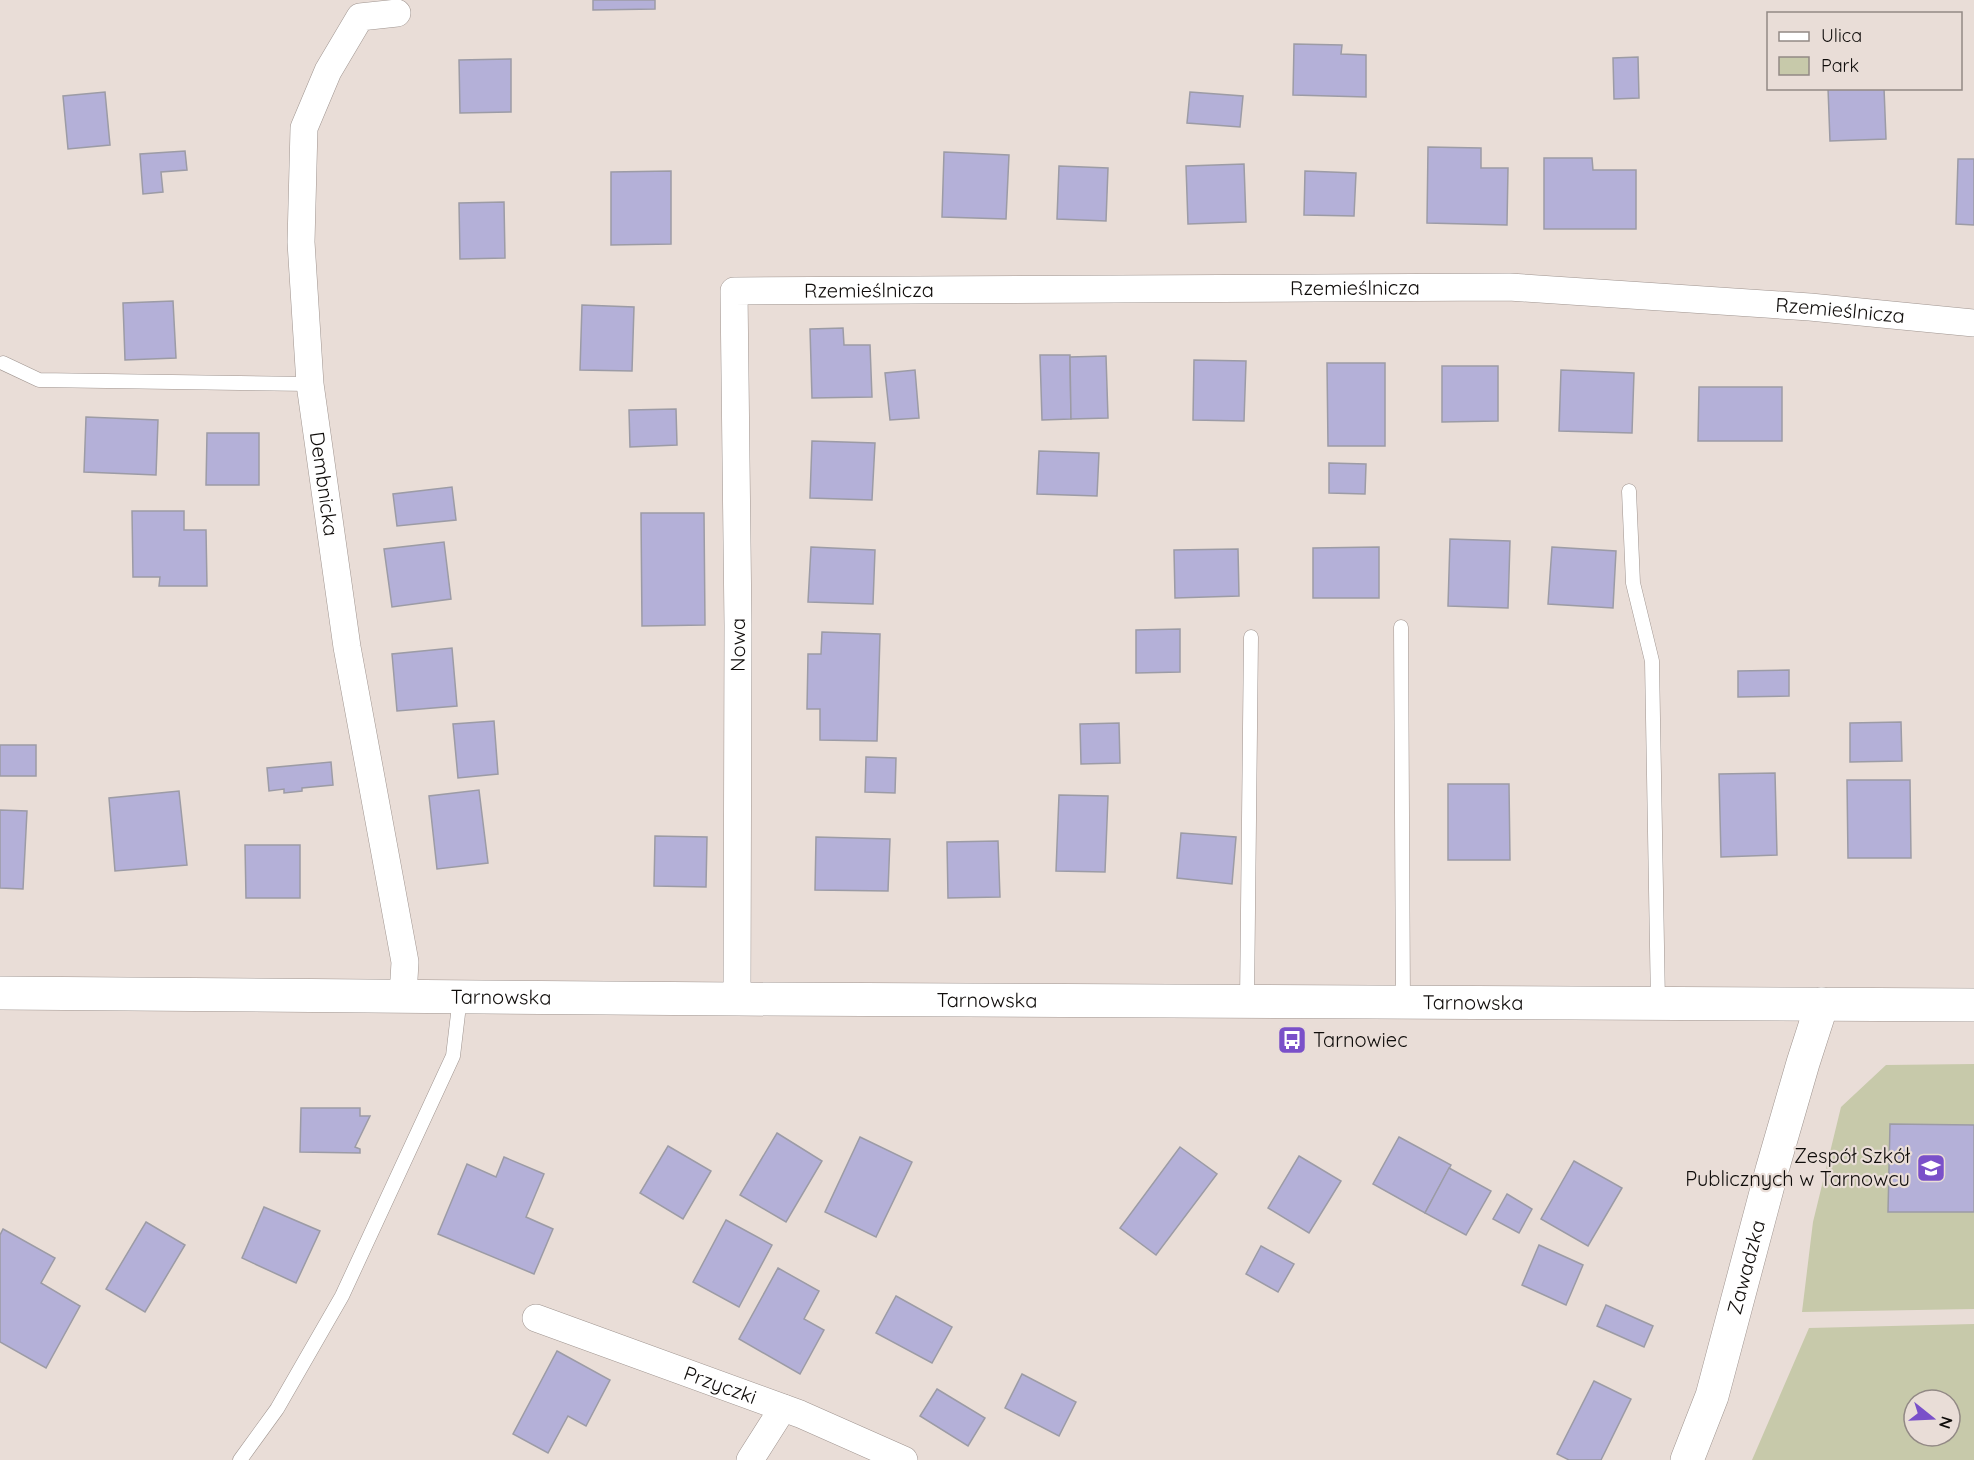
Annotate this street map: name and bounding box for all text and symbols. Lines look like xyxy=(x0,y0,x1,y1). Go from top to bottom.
legend xyxy=(1767,12,1962,90)
text: Ulica xyxy=(1821,24,1862,47)
text: Park xyxy=(1821,54,1859,77)
street label: Rzemieślnicza xyxy=(1290,274,1420,300)
street label: Rzemieślnicza xyxy=(804,277,934,303)
street label: Rzemieślnicza xyxy=(1775,292,1906,328)
street label: Dembnicka xyxy=(305,430,344,538)
street label: Nowa xyxy=(725,618,750,672)
street label: Tarnowska xyxy=(451,984,551,1009)
street label: Tarnowska xyxy=(937,987,1037,1012)
street label: Tarnowska xyxy=(1423,989,1523,1015)
bus stop icon: Tarnowiec xyxy=(1276,1024,1308,1056)
place label: Tarnowiec xyxy=(1313,1027,1408,1052)
place label: Zespół Szkół Publicznych w Tarnowcu xyxy=(1685,1143,1910,1191)
school or university icon: Zespół Szkół Publicznych w Tarnowcu xyxy=(1915,1152,1947,1184)
street label: Zawadzka xyxy=(1721,1217,1770,1317)
street label: Przyczki xyxy=(681,1360,760,1409)
north arrow xyxy=(1902,1388,1962,1448)
text: N xyxy=(1935,1414,1958,1431)

